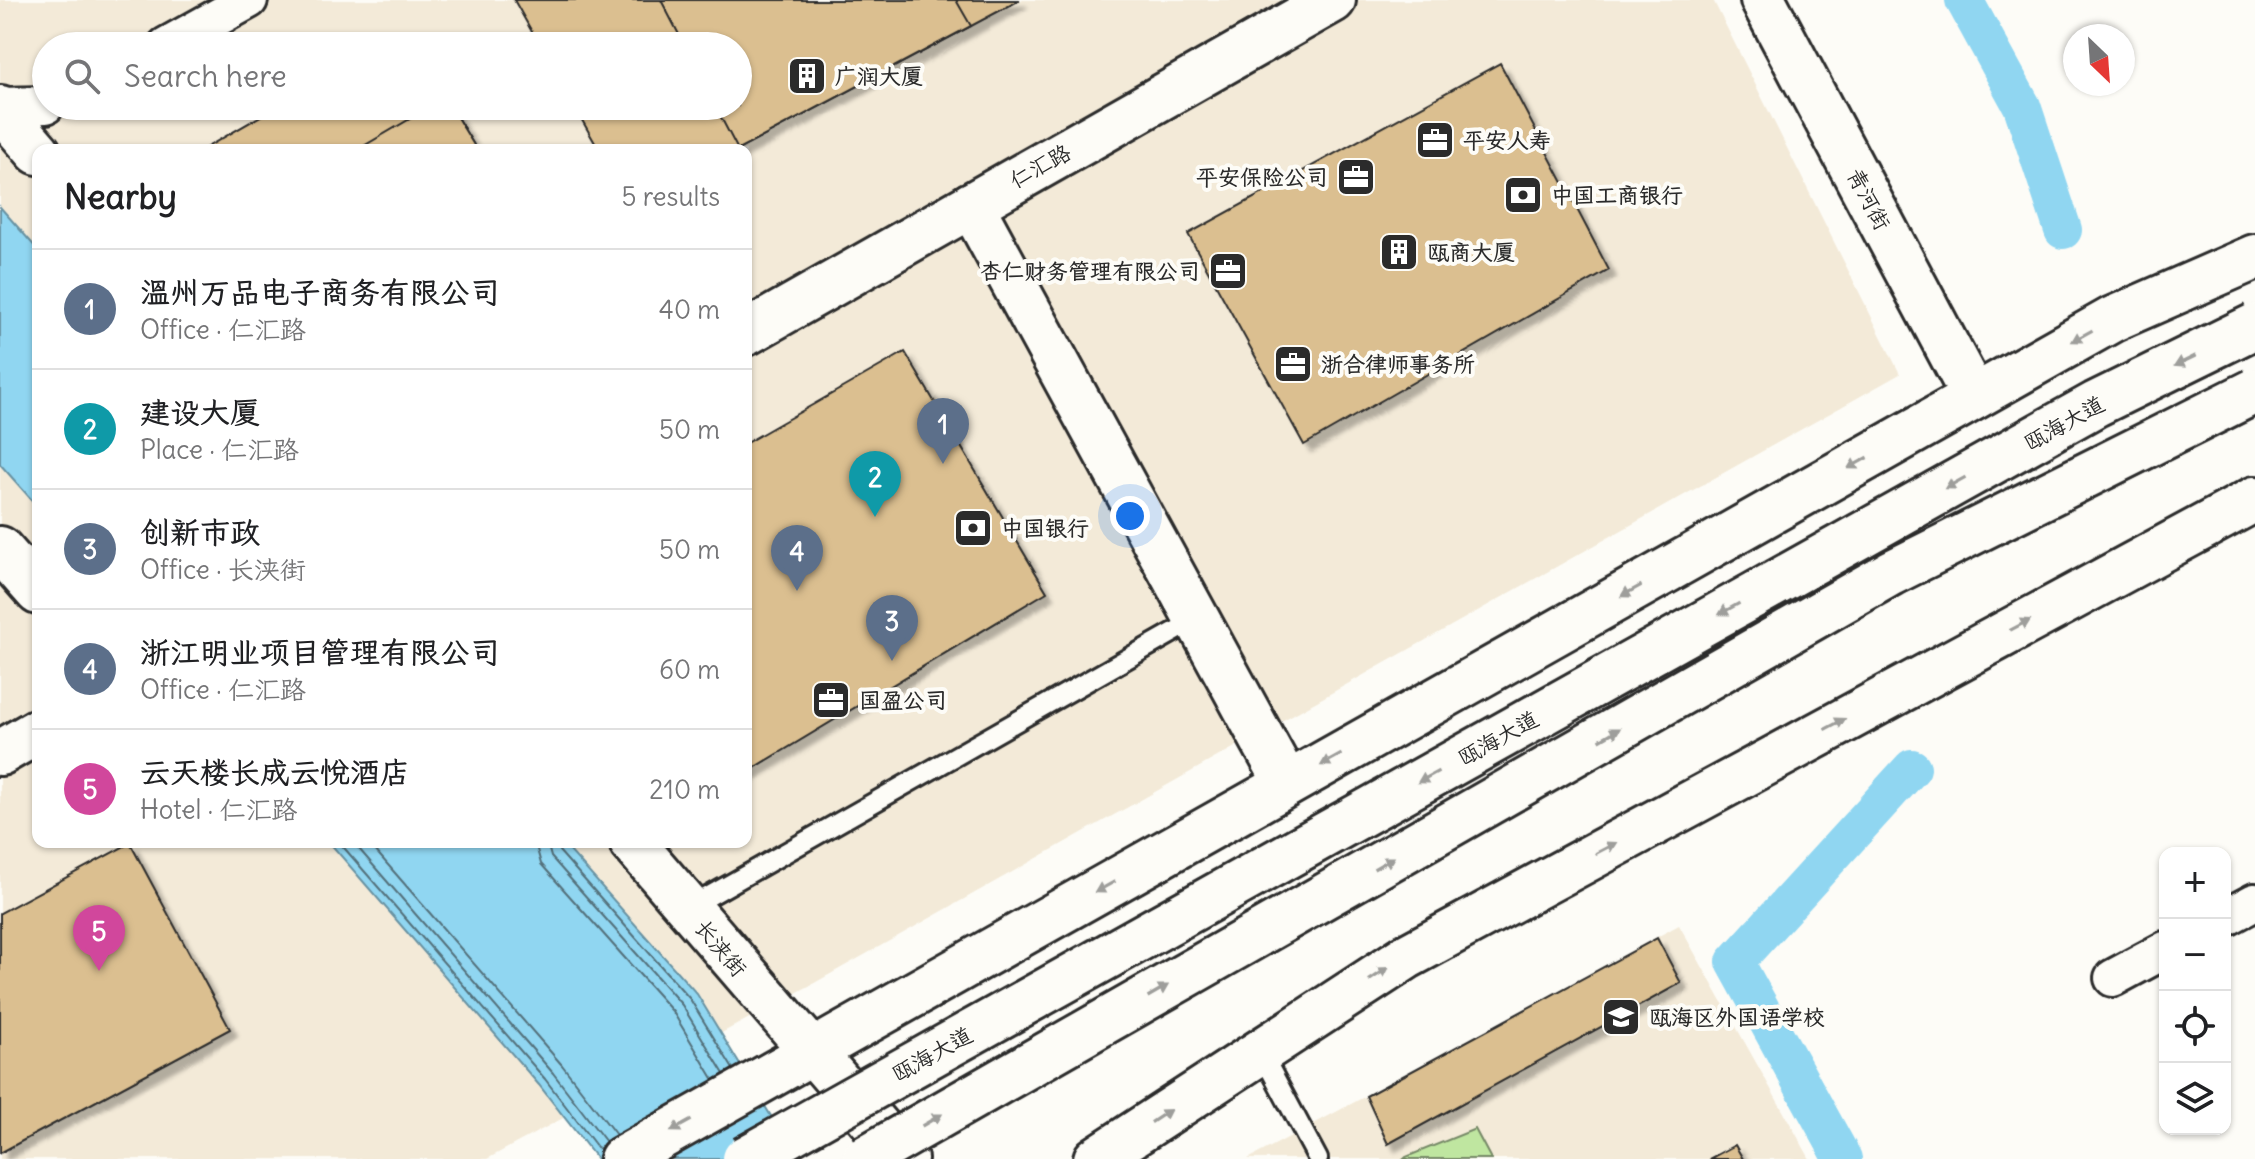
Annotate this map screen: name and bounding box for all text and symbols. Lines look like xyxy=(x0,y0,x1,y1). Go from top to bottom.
north arrow xyxy=(2063,24,2135,96)
search box xyxy=(32,32,752,120)
icon: search xyxy=(60,54,104,98)
building icon: 广润大厦 xyxy=(786,55,828,97)
text: Search here xyxy=(124,57,287,95)
place label: 广润大厦 xyxy=(835,62,923,90)
office icon: 平安人寿 xyxy=(1414,119,1456,161)
place label: 平安人寿 xyxy=(1463,126,1551,154)
street label: 仁汇路 xyxy=(1004,138,1076,194)
office icon: 平安保险公司 xyxy=(1335,156,1377,198)
place label: 平安保险公司 xyxy=(1196,163,1328,191)
street label: 青河街 xyxy=(1841,163,1897,235)
bank icon: 中国工商银行 xyxy=(1502,174,1544,216)
text: Nearby xyxy=(64,175,177,218)
text: 5 results xyxy=(622,180,720,213)
place label: 中国工商银行 xyxy=(1551,181,1683,209)
building icon: 瓯商大厦 xyxy=(1378,231,1420,273)
place label: 瓯商大厦 xyxy=(1427,238,1515,266)
office icon: 杏仁财务管理有限公司 xyxy=(1207,250,1249,292)
place label: 杏仁财务管理有限公司 xyxy=(980,257,1200,285)
text: 温州万品电子商务有限公司 xyxy=(140,273,500,311)
text: 1 xyxy=(85,293,95,326)
text: 40 m xyxy=(659,293,720,326)
text: Office · 仁汇路 xyxy=(140,313,306,346)
one-way arrow xyxy=(2071,329,2094,343)
office icon: 浙合律师事务所 xyxy=(1272,343,1314,385)
place label: 浙合律师事务所 xyxy=(1321,350,1475,378)
one-way arrow xyxy=(2173,354,2196,367)
street label: 瓯海大道 xyxy=(2019,389,2109,457)
text: 建设大厦 xyxy=(140,393,260,431)
pin: 1 xyxy=(917,398,969,464)
text: 2 xyxy=(83,413,97,446)
text: 50 m xyxy=(659,413,720,446)
text: Place · 仁汇路 xyxy=(140,433,299,466)
pin: 2 xyxy=(849,451,901,517)
one-way arrow xyxy=(1846,456,1869,470)
one-way arrow xyxy=(1944,476,1967,489)
your location xyxy=(1110,496,1150,536)
bank icon: 中国银行 xyxy=(952,507,994,549)
text: 创新市政 xyxy=(140,513,260,551)
place label: 中国银行 xyxy=(1001,514,1089,542)
pin: 4 xyxy=(771,525,823,591)
text: 3 xyxy=(83,533,97,566)
text: 50 m xyxy=(659,533,720,566)
text: Office · 长浃街 xyxy=(140,553,306,586)
one-way arrow xyxy=(1620,584,1642,598)
pin: 3 xyxy=(866,595,918,661)
one-way arrow xyxy=(1717,603,1740,616)
one-way arrow xyxy=(2008,618,2031,632)
text: 浙江明业项目管理有限公司 xyxy=(140,633,500,671)
text: 4 xyxy=(82,653,98,686)
text: 60 m xyxy=(659,653,720,686)
text: Office · 仁汇路 xyxy=(140,673,306,706)
office icon: 国盈公司 xyxy=(810,679,852,721)
place label: 国盈公司 xyxy=(859,686,947,714)
street label: 瓯海大道 xyxy=(1453,704,1543,772)
one-way arrow xyxy=(1824,718,1846,732)
one-way arrow xyxy=(1598,727,1621,741)
text: 云天楼长成云悦酒店 xyxy=(140,753,410,791)
one-way arrow xyxy=(1320,753,1343,767)
one-way arrow xyxy=(1417,770,1439,784)
text: 5 xyxy=(83,773,97,806)
text: 210 m xyxy=(649,773,720,806)
text: Hotel · 仁汇路 xyxy=(140,793,298,826)
one-way arrow xyxy=(1595,842,1618,855)
map controls xyxy=(2159,847,2231,1135)
button: + xyxy=(2159,847,2231,919)
one-way arrow xyxy=(1373,856,1395,870)
one-way arrow xyxy=(1094,880,1116,894)
pin: 5 xyxy=(73,905,125,971)
street label: 长浃街 xyxy=(689,914,753,982)
button: − xyxy=(2159,919,2231,991)
one-way arrow xyxy=(1368,968,1390,982)
one-way arrow xyxy=(1147,985,1169,999)
button: locate xyxy=(2159,991,2231,1063)
school or university icon: 瓯海区外国语学校 xyxy=(1600,996,1642,1038)
place label: 瓯海区外国语学校 xyxy=(1649,1003,1825,1031)
street label: 瓯海大道 xyxy=(887,1020,977,1088)
button: layers xyxy=(2159,1063,2231,1135)
one-way arrow xyxy=(1151,1109,1172,1124)
one-way arrow xyxy=(921,1113,943,1127)
one-way arrow xyxy=(670,1119,692,1133)

